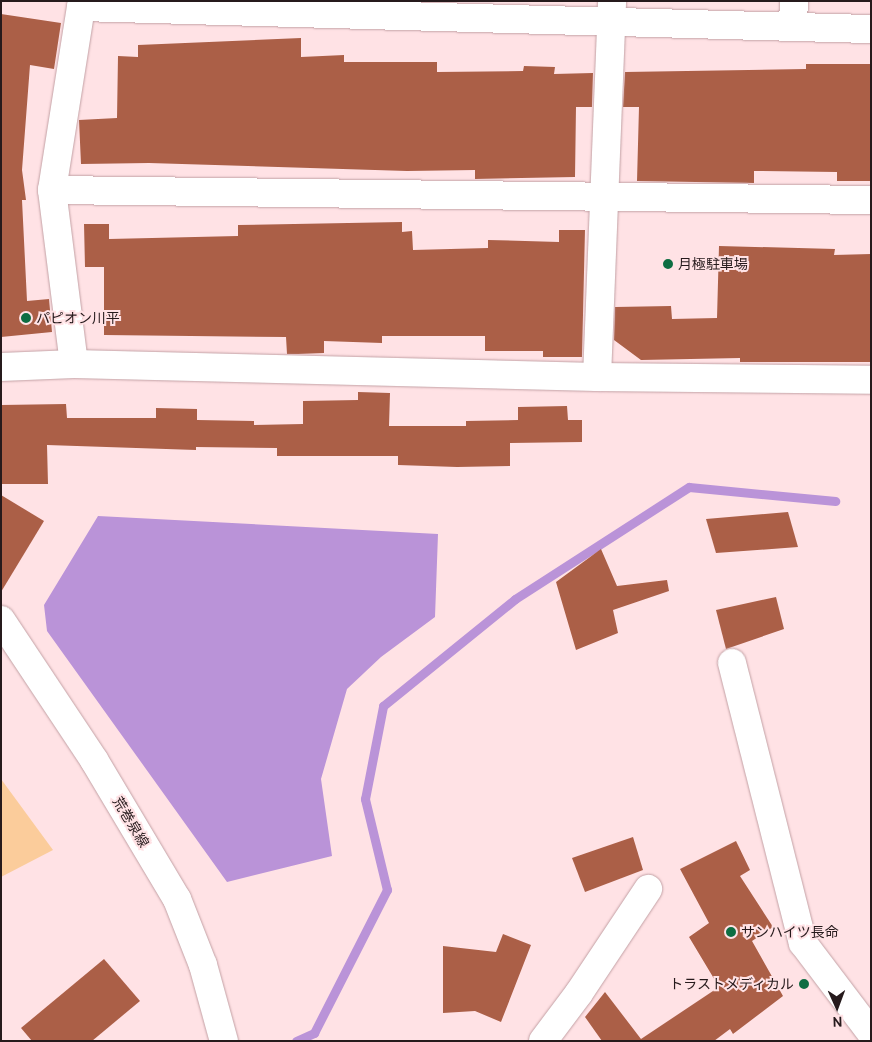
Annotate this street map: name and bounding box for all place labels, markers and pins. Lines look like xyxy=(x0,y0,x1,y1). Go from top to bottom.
place label: 月極駐車場 xyxy=(678,256,748,272)
marker: 月極駐車場 xyxy=(662,258,674,270)
place label: パピオン川平 xyxy=(36,310,120,326)
marker: パピオン川平 xyxy=(20,312,32,324)
place label: サンハイツ長命 xyxy=(741,924,839,940)
marker: サンハイツ長命 xyxy=(725,926,737,938)
place label: トラストメディカル xyxy=(668,976,794,992)
marker: トラストメディカル xyxy=(798,978,810,990)

